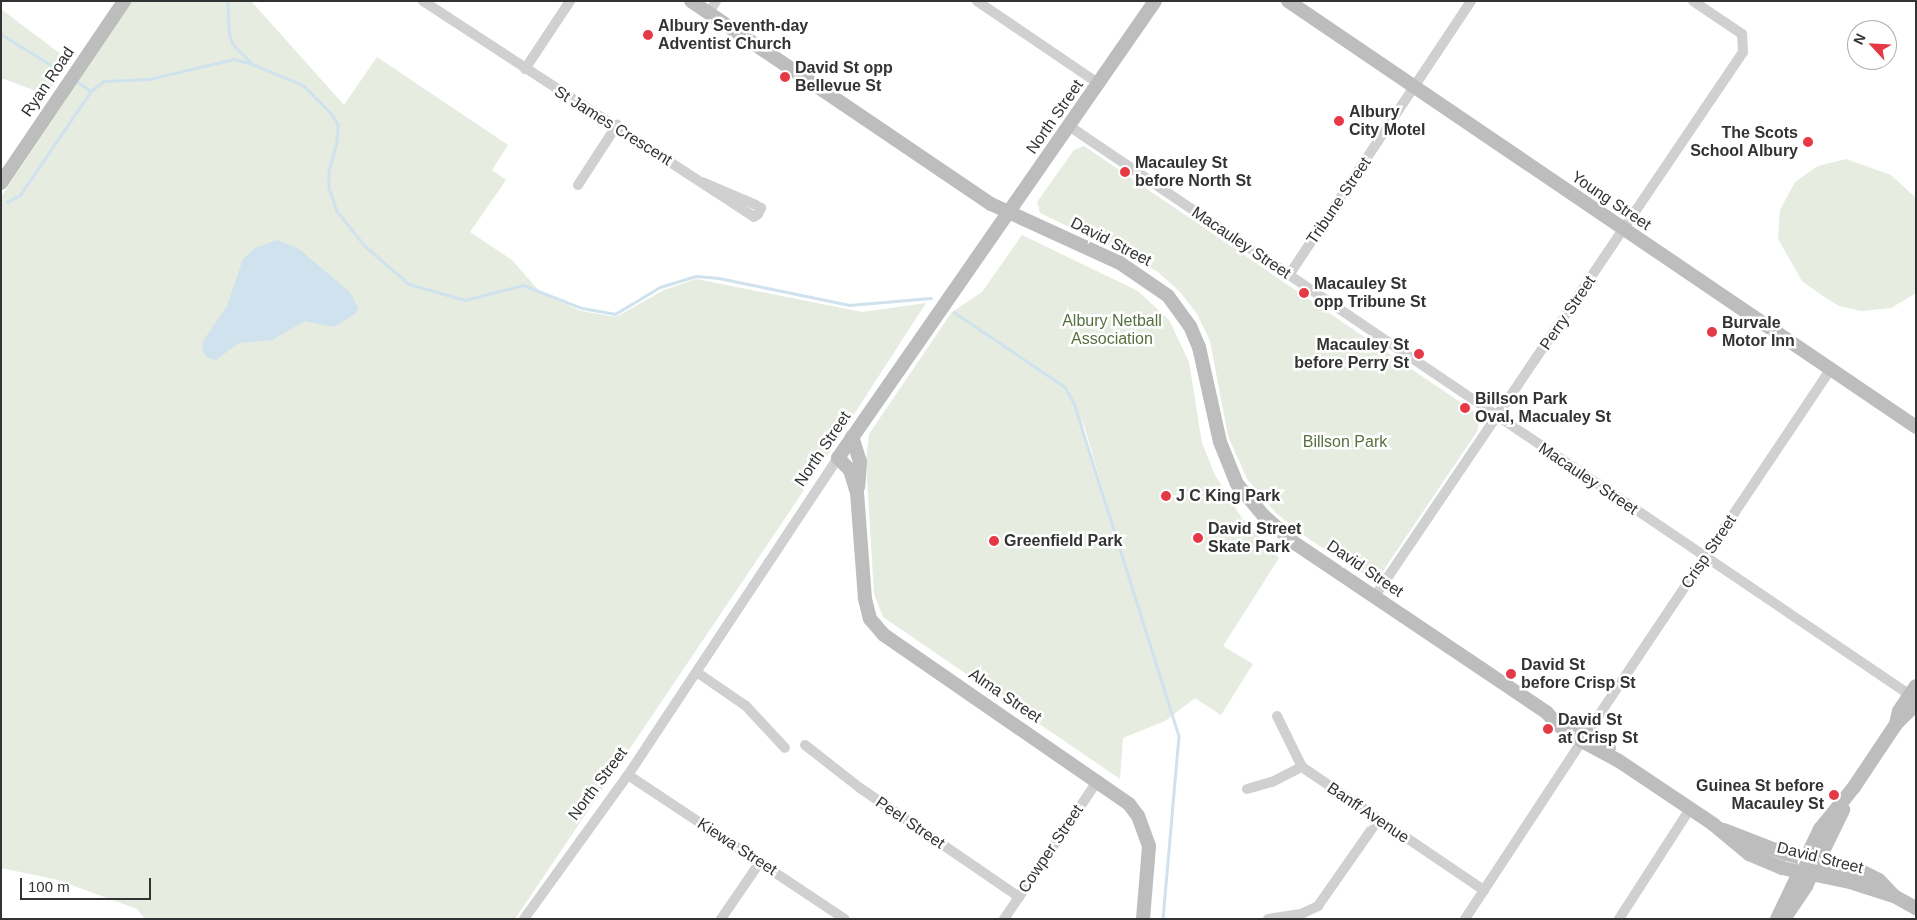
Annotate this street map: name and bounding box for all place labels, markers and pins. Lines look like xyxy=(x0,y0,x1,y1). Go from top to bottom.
place label: Albury Seventh-day Adventist Church xyxy=(658,16,808,54)
marker: Albury Seventh-day Adventist Church xyxy=(642,29,654,41)
place label: David St opp Bellevue St xyxy=(795,58,893,96)
marker: David St opp Bellevue St xyxy=(779,71,791,83)
place label: Albury City Motel xyxy=(1349,102,1425,140)
marker: Albury City Motel xyxy=(1333,115,1345,127)
place label: The Scots School Albury xyxy=(1690,123,1798,161)
marker: The Scots School Albury xyxy=(1802,136,1814,148)
place label: Macauley St before North St xyxy=(1135,153,1251,191)
marker: Macauley St before North St xyxy=(1119,166,1131,178)
place label: Macauley St opp Tribune St xyxy=(1314,274,1426,312)
marker: Macauley St opp Tribune St xyxy=(1298,287,1310,299)
place label: Burvale Motor Inn xyxy=(1722,313,1795,351)
marker: Burvale Motor Inn xyxy=(1706,326,1718,338)
place label: Macauley St before Perry St xyxy=(1294,335,1409,373)
marker: Macauley St before Perry St xyxy=(1413,348,1425,360)
place label: Billson Park Oval, Macualey St xyxy=(1475,389,1611,427)
marker: Billson Park Oval, Macualey St xyxy=(1459,402,1471,414)
place label: J C King Park xyxy=(1176,486,1280,506)
marker: J C King Park xyxy=(1160,490,1172,502)
place label: David Street Skate Park xyxy=(1208,519,1301,557)
place label: Greenfield Park xyxy=(1004,531,1122,551)
marker: David Street Skate Park xyxy=(1192,532,1204,544)
marker: Greenfield Park xyxy=(988,535,1000,547)
place label: David St before Crisp St xyxy=(1521,655,1636,693)
marker: David St before Crisp St xyxy=(1505,668,1517,680)
place label: David St at Crisp St xyxy=(1558,710,1638,748)
marker: David St at Crisp St xyxy=(1542,723,1554,735)
place label: Guinea St before Macauley St xyxy=(1696,776,1824,814)
marker: Guinea St before Macauley St xyxy=(1828,789,1840,801)

